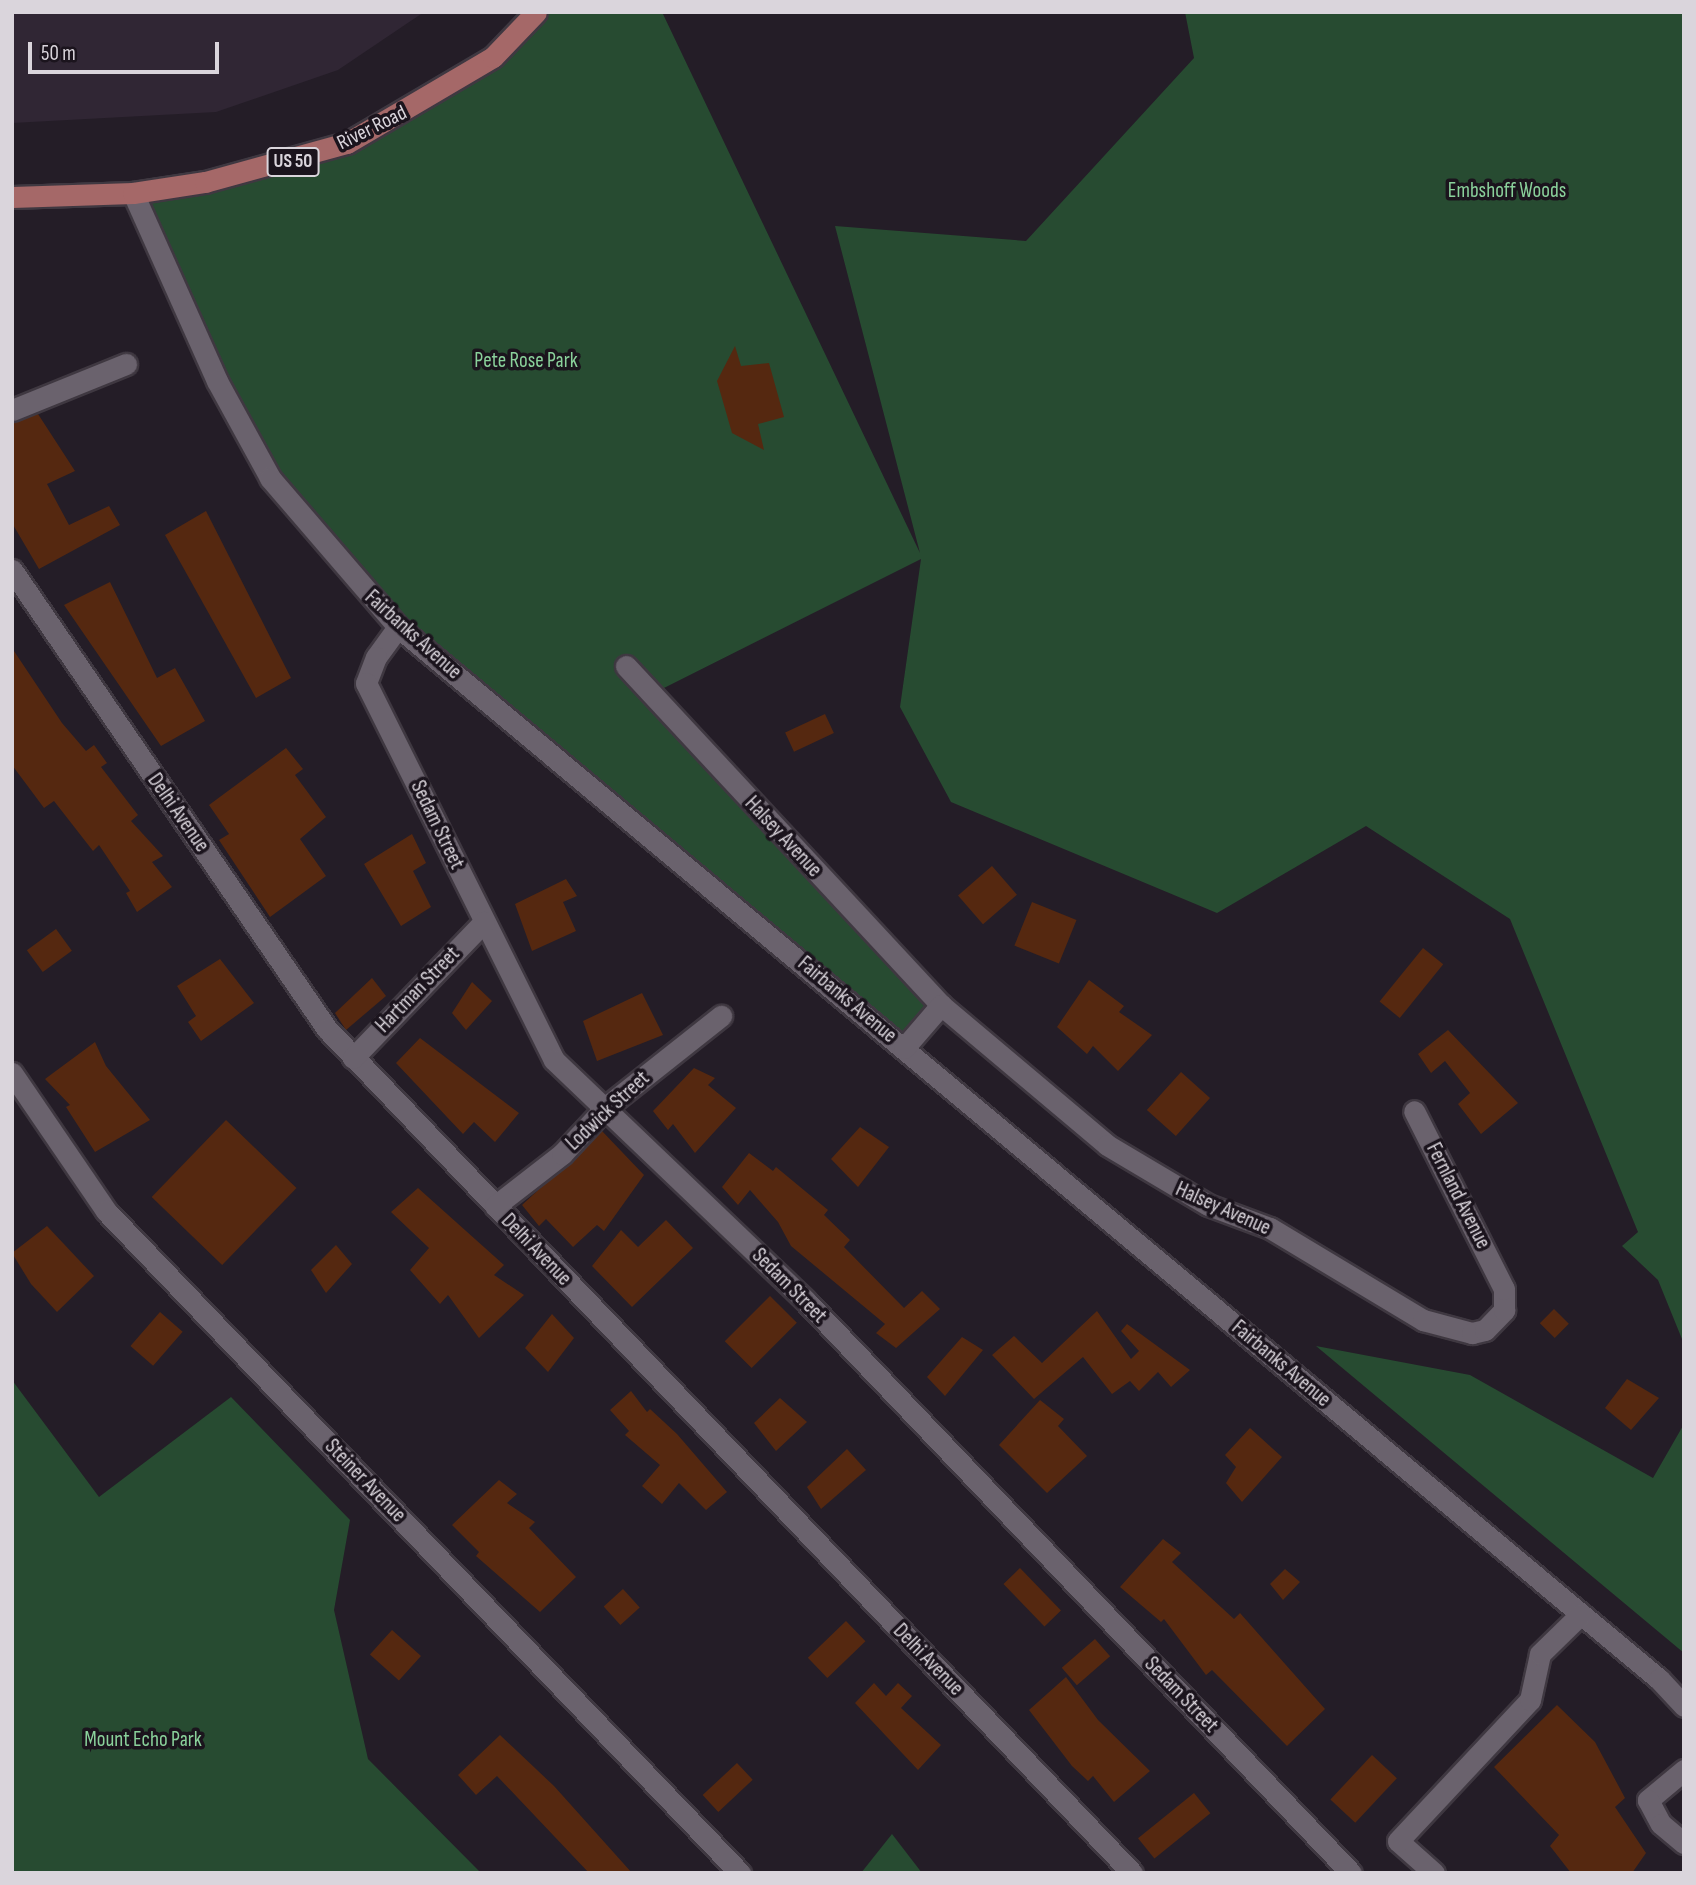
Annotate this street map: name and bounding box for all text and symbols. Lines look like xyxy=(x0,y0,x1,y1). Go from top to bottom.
scale bar xyxy=(32,28,222,72)
text: 50 m xyxy=(41,41,76,66)
street label: River Road xyxy=(333,100,411,156)
road number: US 50 xyxy=(265,146,321,178)
park label: Embshoff Woods xyxy=(1448,178,1566,204)
park label: Pete Rose Park xyxy=(474,348,578,374)
street label: Fairbanks Avenue xyxy=(359,585,467,685)
street label: Delhi Avenue xyxy=(142,769,214,857)
street label: Sedam Street xyxy=(405,777,469,873)
street label: Halsey Avenue xyxy=(739,791,827,883)
street label: Hartman Street xyxy=(371,942,465,1038)
street label: Fairbanks Avenue xyxy=(792,951,902,1049)
street label: Lodwick Street xyxy=(561,1066,655,1156)
street label: Fernland Avenue xyxy=(1421,1139,1495,1253)
street label: Halsey Avenue xyxy=(1172,1177,1274,1241)
street label: Delhi Avenue xyxy=(496,1209,576,1291)
street label: Sedam Street xyxy=(746,1243,832,1329)
street label: Fairbanks Avenue xyxy=(1226,1315,1336,1413)
street label: Steiner Avenue xyxy=(319,1434,411,1528)
street label: Delhi Avenue xyxy=(888,1619,968,1701)
street label: Sedam Street xyxy=(1139,1652,1223,1738)
park label: Mount Echo Park xyxy=(84,1727,202,1753)

